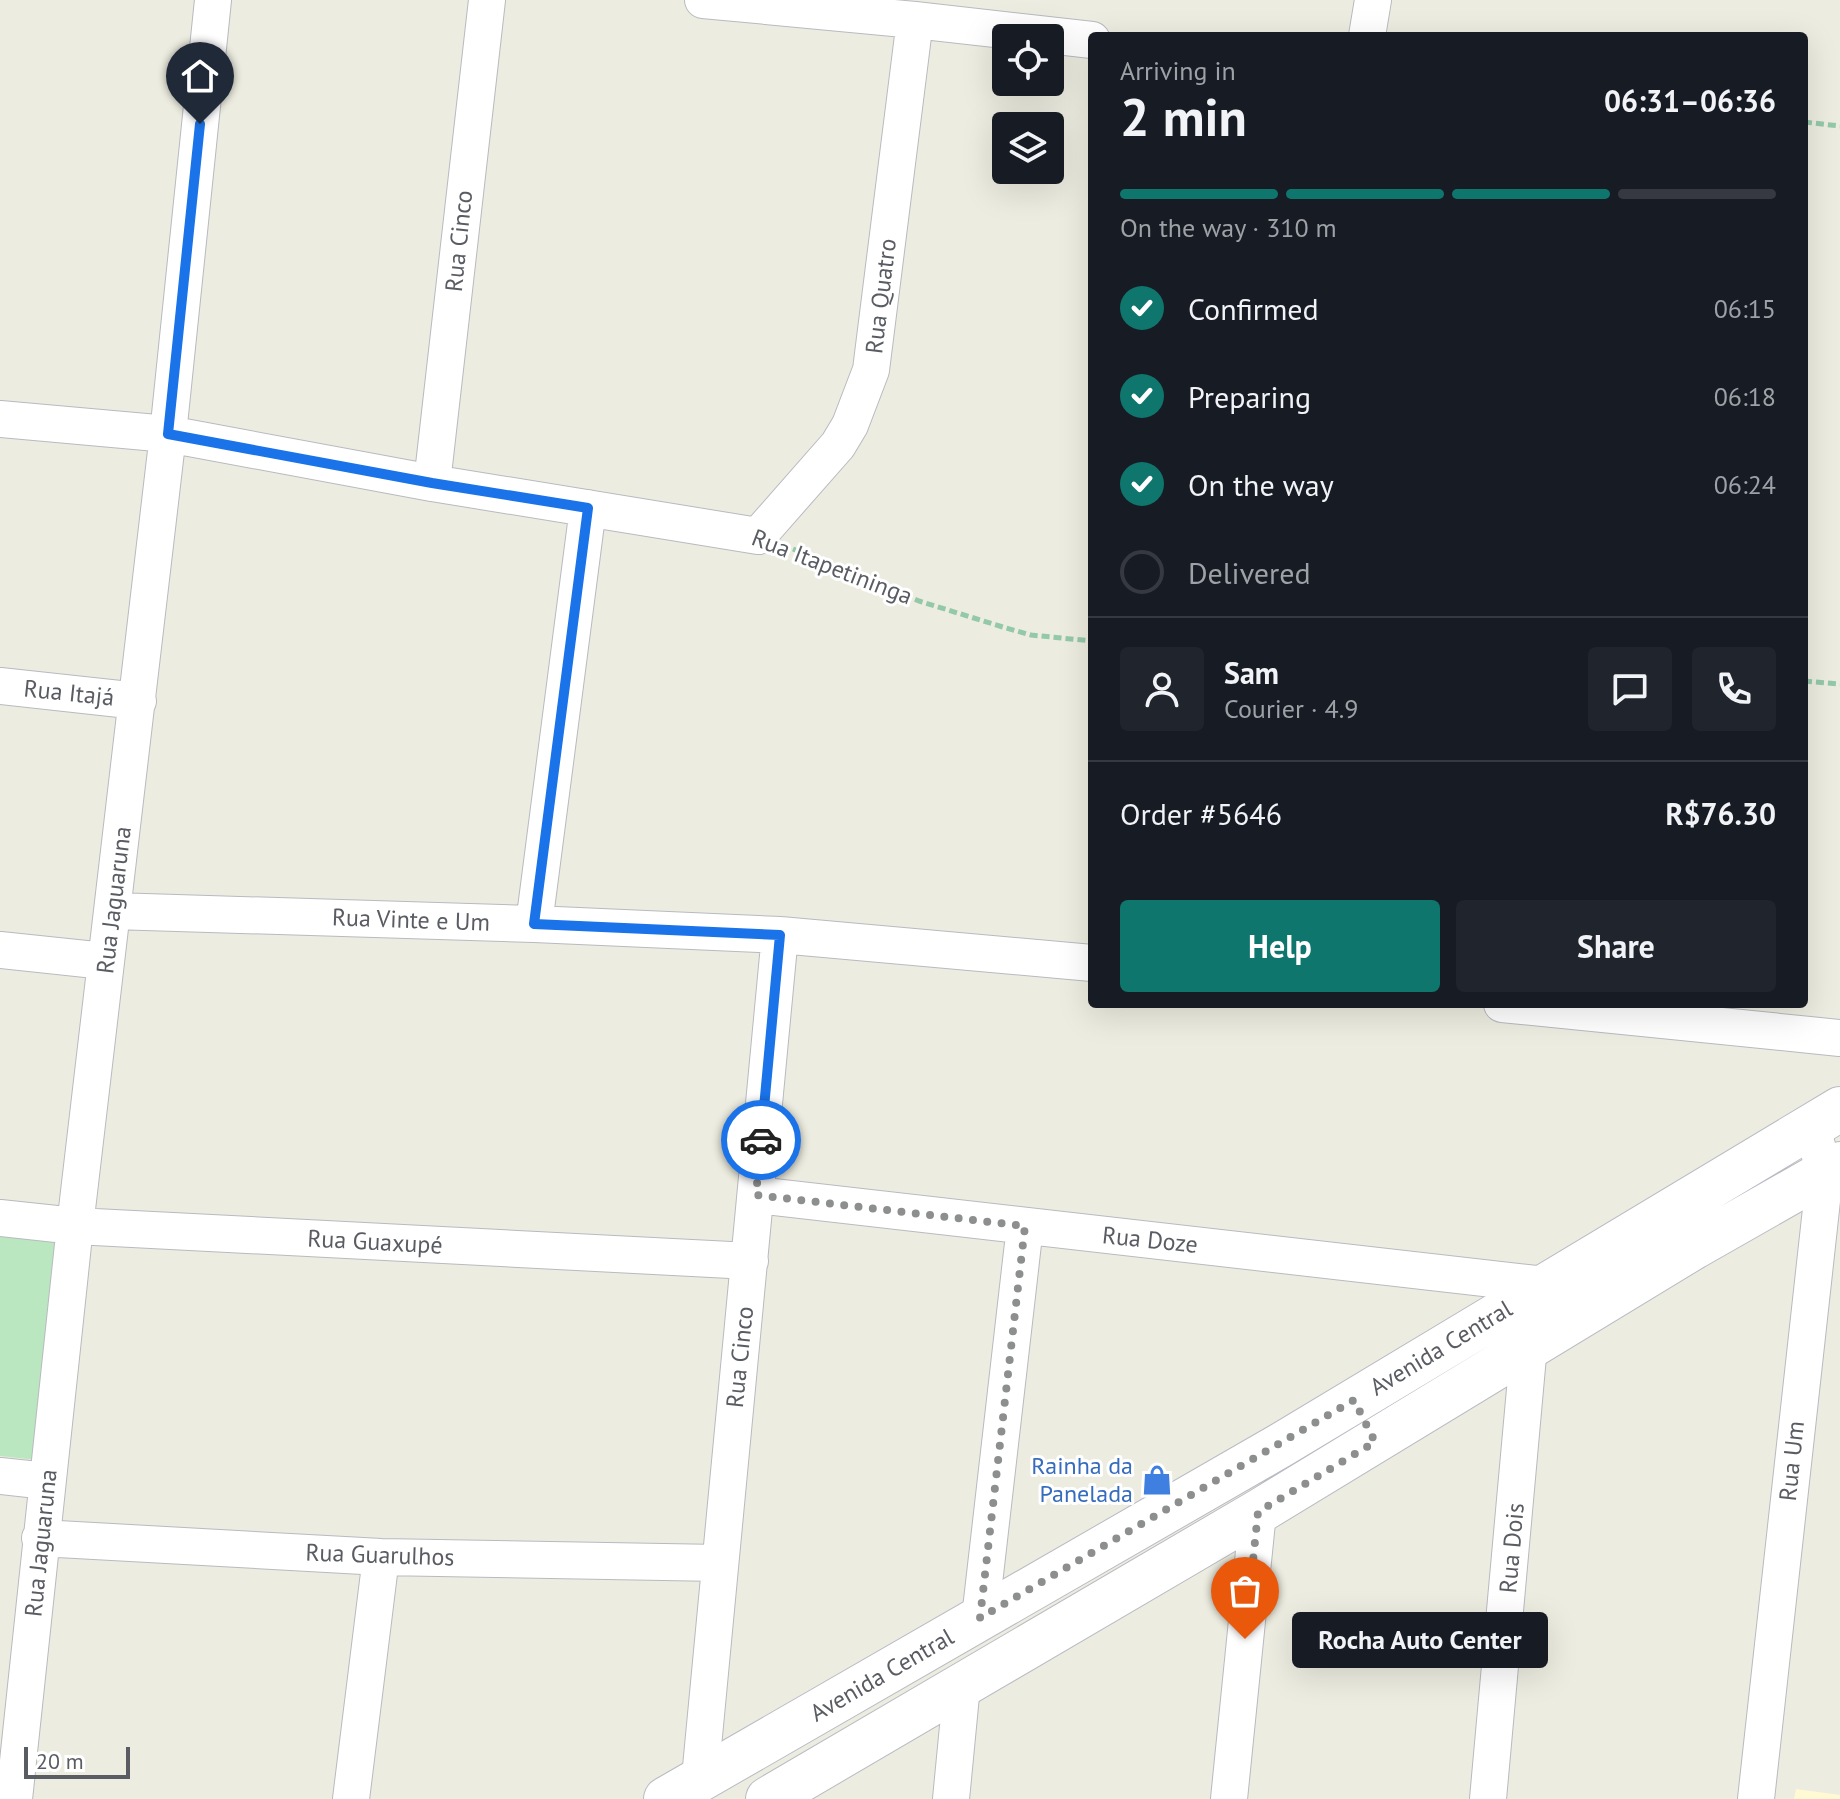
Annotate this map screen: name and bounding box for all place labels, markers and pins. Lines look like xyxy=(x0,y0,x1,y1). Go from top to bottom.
pin xyxy=(166,42,234,124)
place label: Rainha da Panelada xyxy=(1031,1450,1133,1509)
shop icon: Rainha da Panelada xyxy=(1140,1463,1174,1497)
pin xyxy=(1211,1557,1279,1639)
callout: Rocha Auto Center xyxy=(1293,1611,1549,1667)

